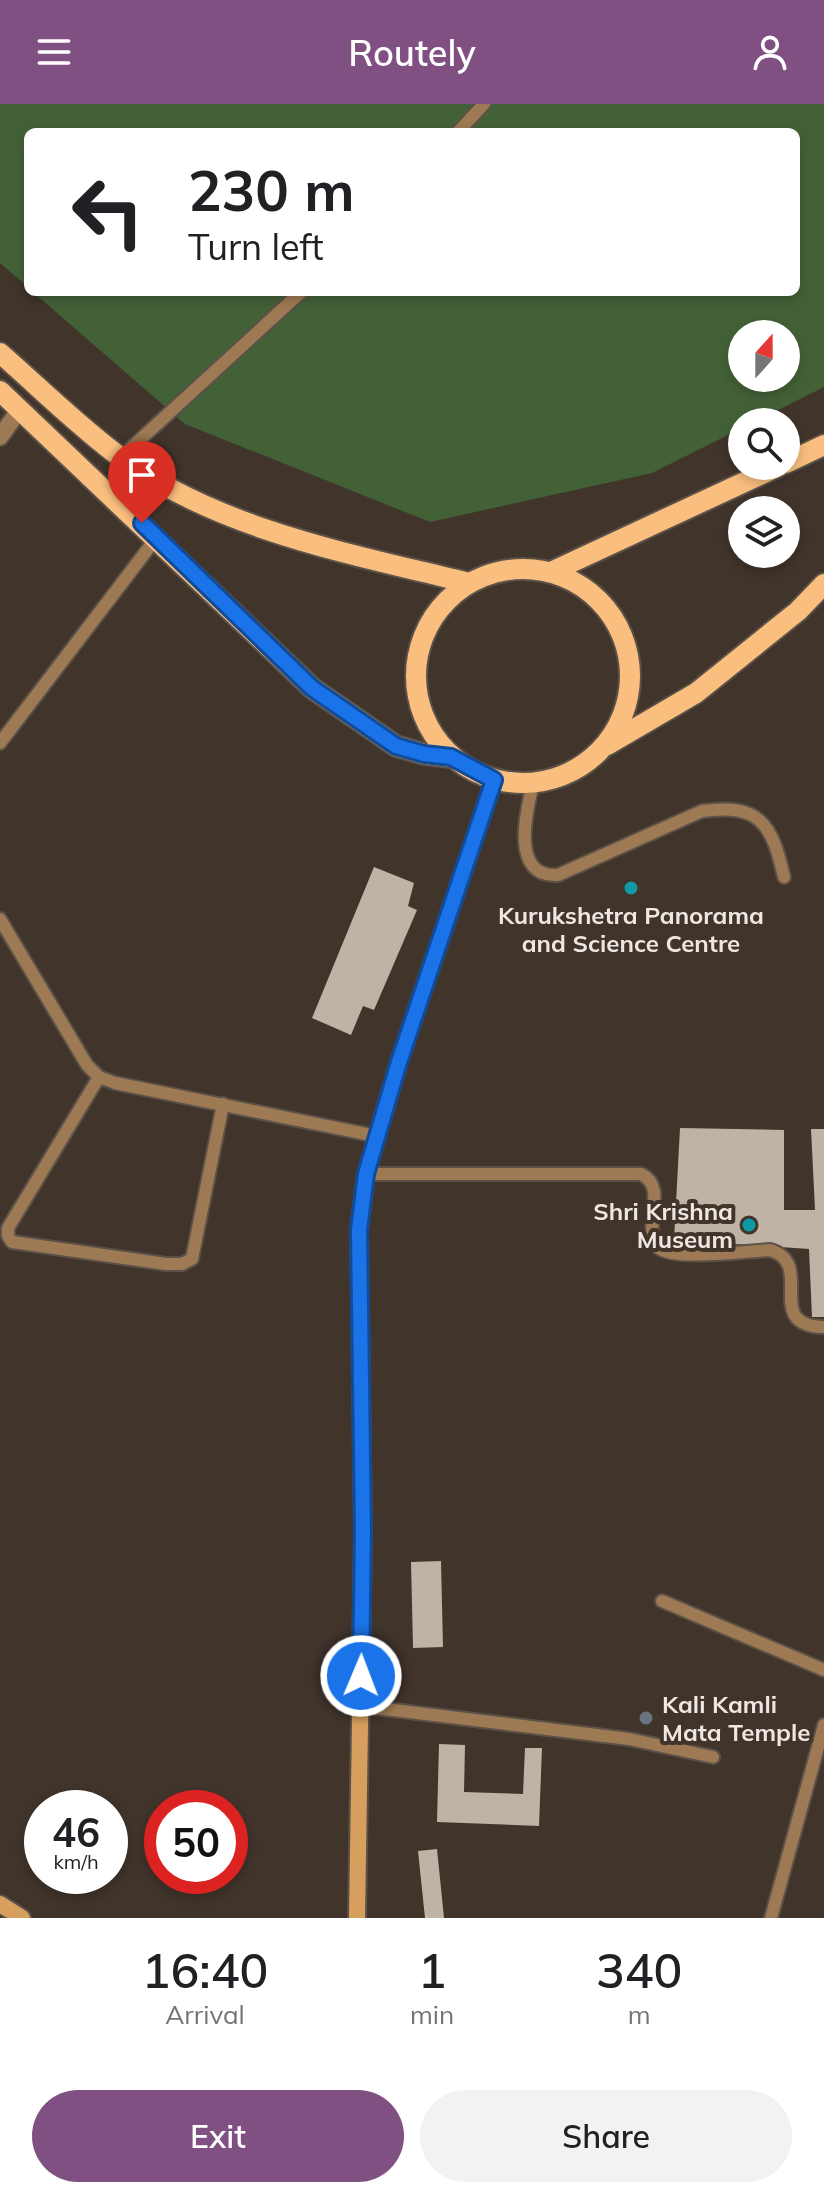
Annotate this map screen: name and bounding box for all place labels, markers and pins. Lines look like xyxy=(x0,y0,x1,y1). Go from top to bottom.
pin xyxy=(108,441,176,523)
marker: Kurukshetra Panorama and Science Centre xyxy=(622,879,640,897)
place label: Kurukshetra Panorama and Science Centre xyxy=(498,900,764,958)
place label: Shri Krishna Museum xyxy=(593,1196,733,1254)
marker: Shri Krishna Museum xyxy=(740,1216,758,1234)
place label: Kali Kamli Mata Temple xyxy=(662,1689,810,1747)
marker: Kali Kamli Mata Temple xyxy=(637,1709,655,1727)

